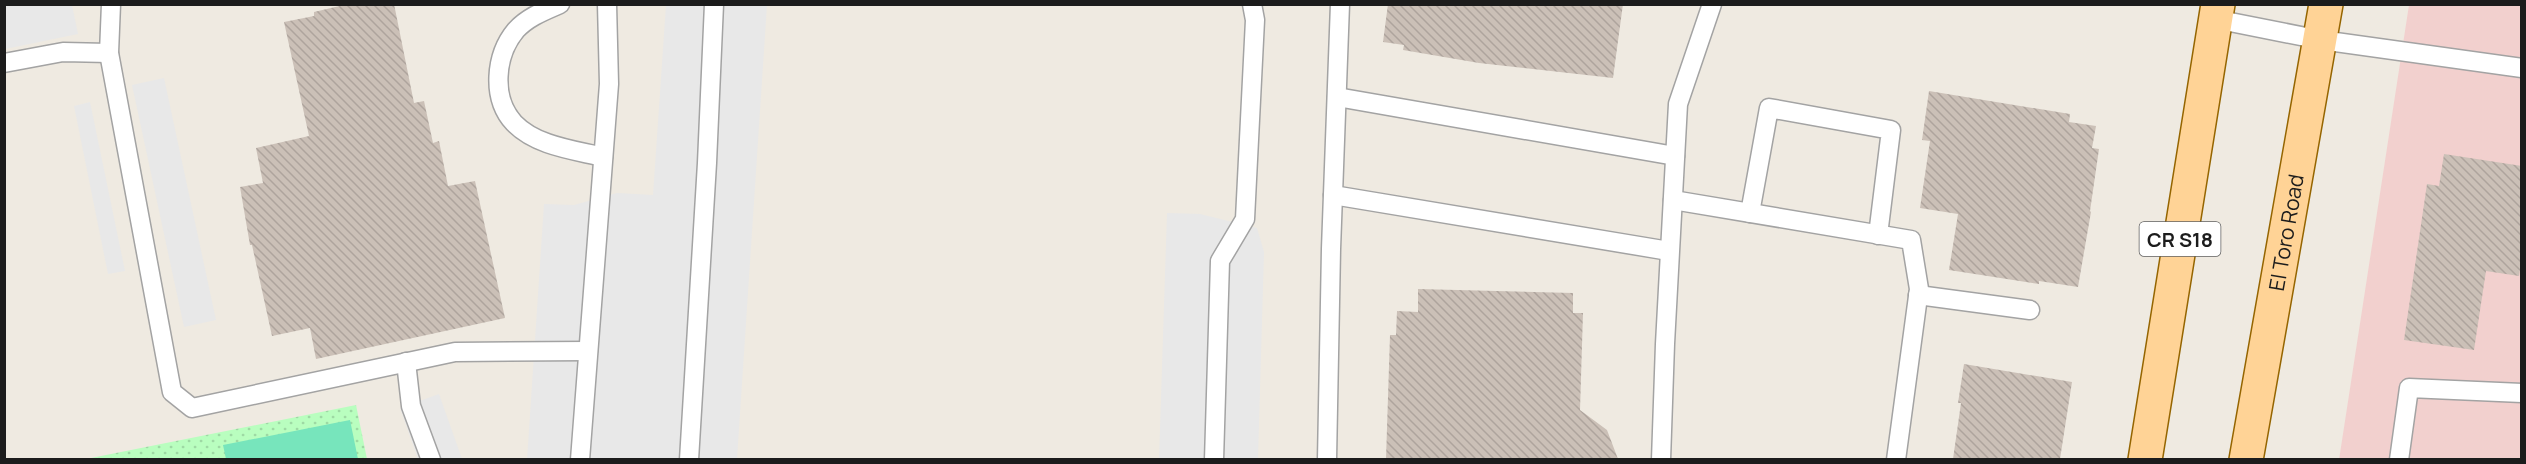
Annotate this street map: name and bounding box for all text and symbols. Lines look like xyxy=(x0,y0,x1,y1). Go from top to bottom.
street label: El Toro Road xyxy=(2262,172,2310,293)
road number: CR S18 xyxy=(2140,222,2220,256)

